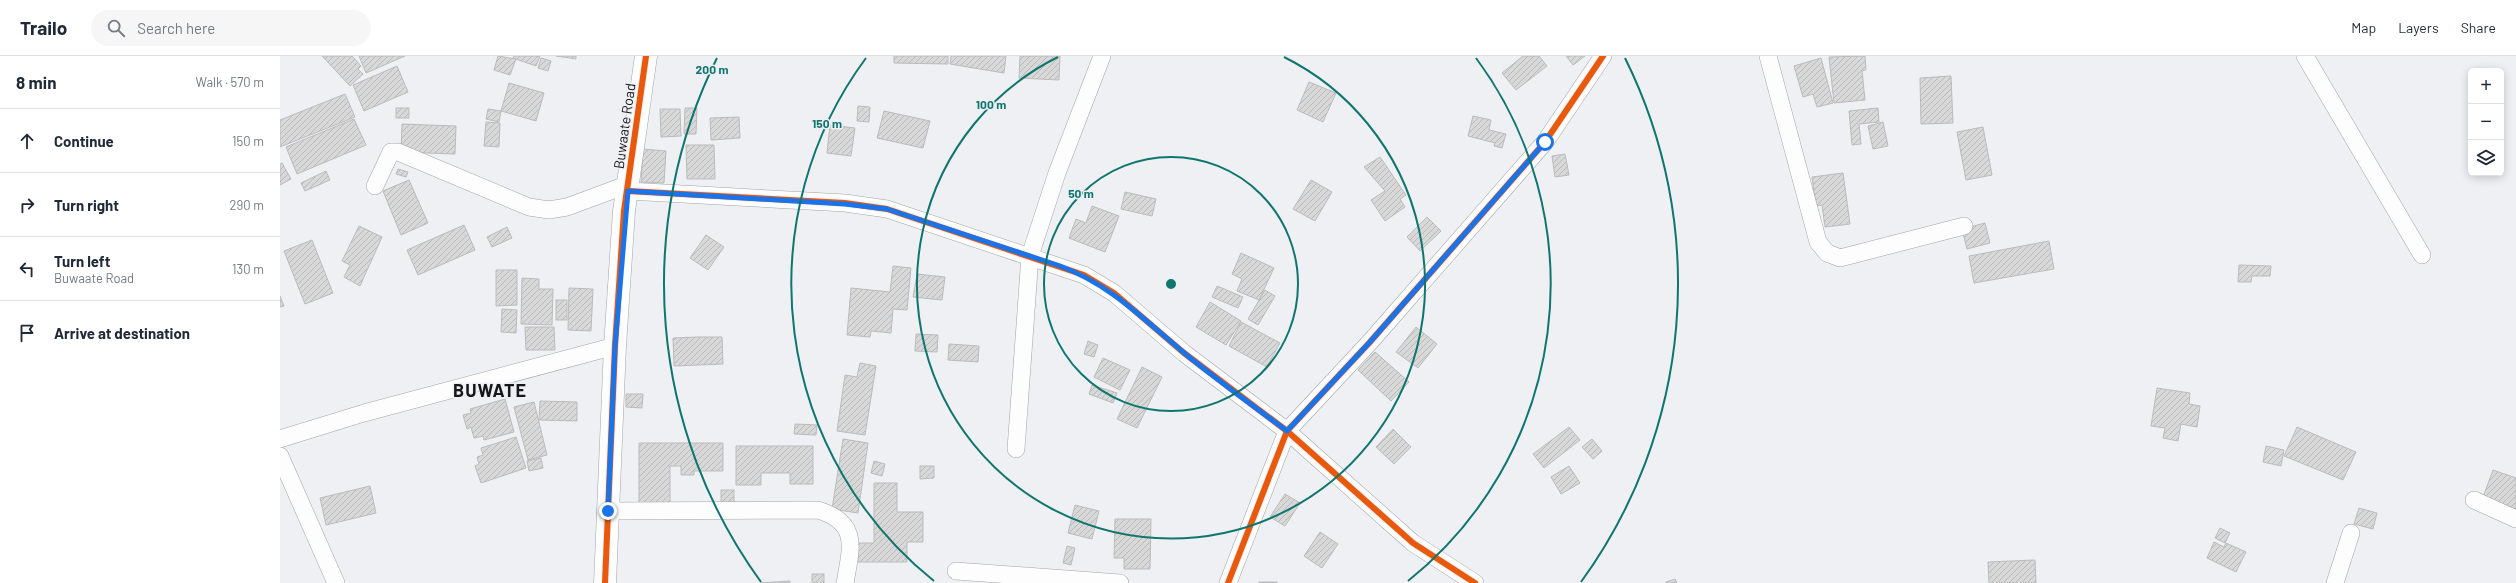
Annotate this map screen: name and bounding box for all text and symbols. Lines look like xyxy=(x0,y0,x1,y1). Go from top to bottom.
search box xyxy=(91,10,371,46)
text: Trailo xyxy=(20,16,67,39)
icon: search xyxy=(105,17,127,39)
text: Search here xyxy=(137,19,215,37)
text: Map xyxy=(2351,19,2376,36)
text: Layers xyxy=(2398,19,2439,36)
text: Share xyxy=(2461,19,2496,36)
text: 200 m xyxy=(696,62,728,76)
map controls xyxy=(2468,68,2504,176)
button: + xyxy=(2468,68,2504,104)
text: 8 min xyxy=(16,72,56,92)
text: Walk · 570 m xyxy=(196,74,264,90)
street label: Buwaate Road xyxy=(610,82,638,170)
text: 100 m xyxy=(976,97,1006,111)
button: − xyxy=(2468,104,2504,140)
text: 150 m xyxy=(812,116,842,130)
icon: ahead xyxy=(16,130,38,152)
text: Continue xyxy=(54,132,114,150)
text: 150 m xyxy=(232,133,264,149)
route start xyxy=(1536,133,1554,151)
button: layers xyxy=(2468,140,2504,176)
text: 50 m xyxy=(1068,186,1094,200)
icon: right xyxy=(16,194,38,216)
text: Turn right xyxy=(54,196,119,214)
text: 290 m xyxy=(230,197,264,213)
text: Turn left xyxy=(54,252,110,270)
icon: left xyxy=(16,258,38,280)
text: 130 m xyxy=(232,261,264,277)
text: Buwaate Road xyxy=(54,270,134,286)
centre of rings xyxy=(1164,277,1178,291)
icon: arrive xyxy=(16,322,38,344)
text: Arrive at destination xyxy=(54,324,190,342)
district label: BUWATE xyxy=(453,379,527,401)
route end xyxy=(599,502,617,520)

